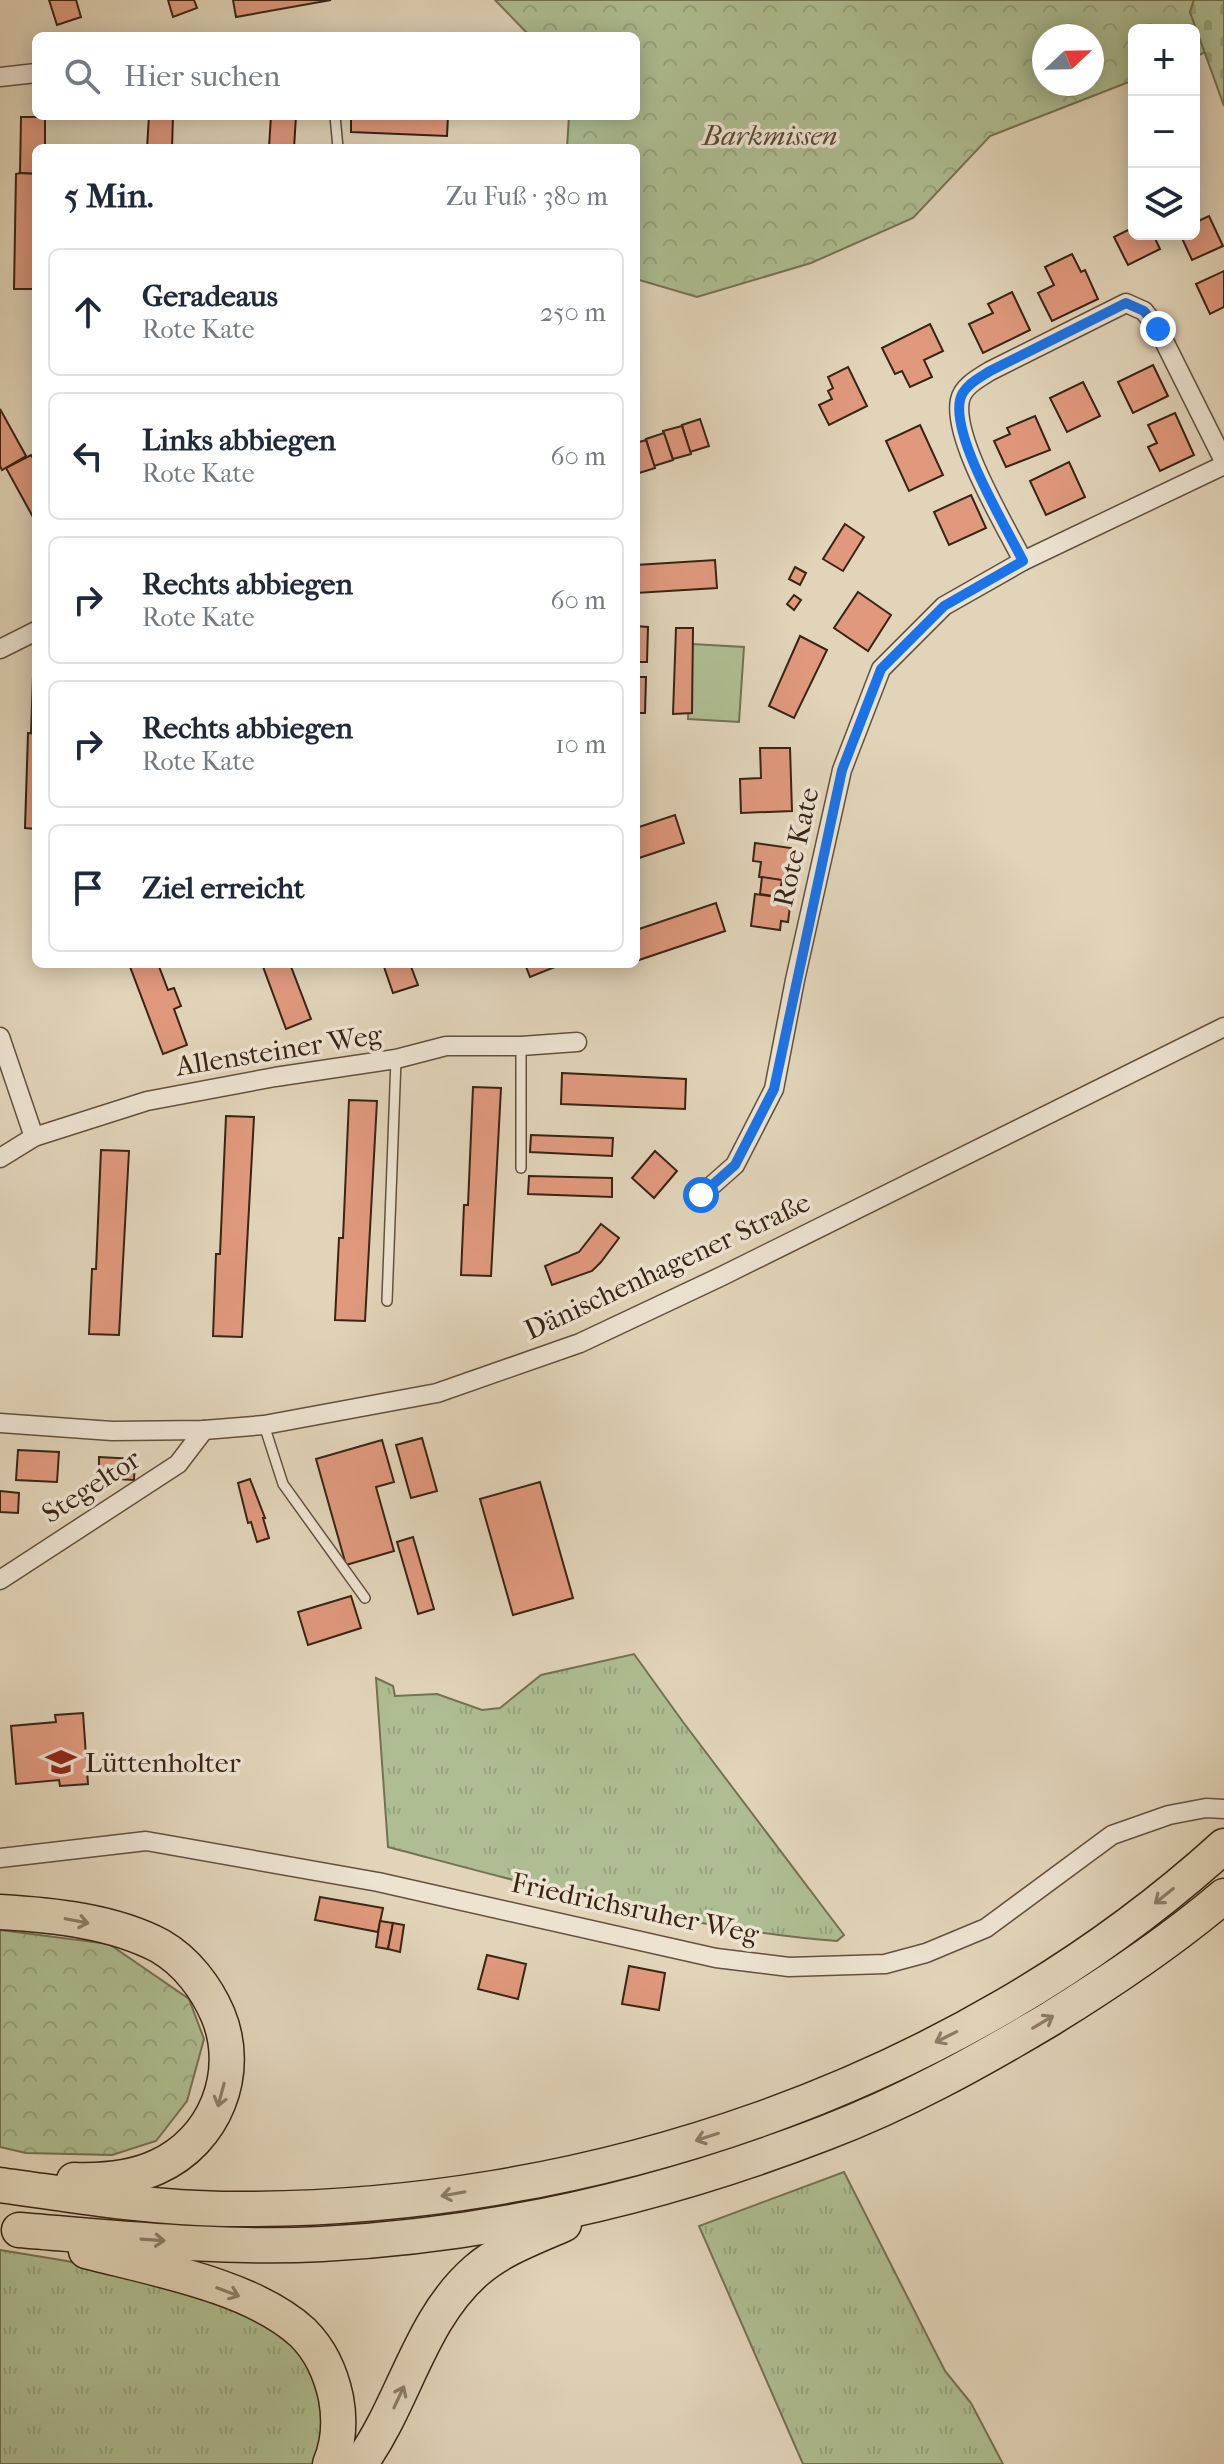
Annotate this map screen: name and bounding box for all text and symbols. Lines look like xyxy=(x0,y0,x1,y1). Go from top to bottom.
north arrow xyxy=(1032,24,1104,96)
map controls xyxy=(1128,24,1200,240)
button: + xyxy=(1128,24,1200,96)
search box xyxy=(32,32,640,120)
icon: search xyxy=(60,54,104,98)
text: Hier suchen xyxy=(124,59,280,94)
button: − xyxy=(1128,96,1200,168)
park label: Barkmissen xyxy=(701,119,837,152)
button: layers xyxy=(1128,168,1200,240)
text: 5 Min. xyxy=(64,176,153,216)
text: Zu Fuß · 380 m xyxy=(446,181,608,212)
text: Geradeaus xyxy=(142,279,278,314)
icon: ahead xyxy=(66,290,110,334)
text: 250 m xyxy=(540,297,606,328)
route end xyxy=(1140,311,1176,347)
text: Rote Kate xyxy=(142,314,255,345)
text: Links abbiegen xyxy=(142,423,336,458)
icon: left xyxy=(66,434,110,478)
text: 60 m xyxy=(550,441,606,472)
text: Rote Kate xyxy=(142,458,255,489)
text: Rechts abbiegen xyxy=(142,567,353,602)
icon: right xyxy=(66,578,110,622)
text: 60 m xyxy=(550,585,606,616)
text: Rote Kate xyxy=(142,602,255,633)
text: Rechts abbiegen xyxy=(142,711,353,746)
icon: right xyxy=(66,722,110,766)
text: 10 m xyxy=(555,729,606,760)
text: Rote Kate xyxy=(142,746,255,777)
street label: Rote Kate xyxy=(766,784,826,910)
icon: arrive xyxy=(66,866,110,910)
text: Ziel erreicht xyxy=(142,871,304,906)
street label: Allensteiner Weg xyxy=(173,1017,385,1083)
route start xyxy=(683,1177,719,1213)
street label: Dänischenhagener Straße xyxy=(519,1185,815,1347)
street label: Stegeltor xyxy=(36,1442,146,1530)
school or university icon: Lüttenholter xyxy=(44,1745,78,1779)
place label: Lüttenholter xyxy=(85,1746,241,1779)
street label: Friedrichsruher Weg xyxy=(508,1866,763,1951)
one-way arrow xyxy=(1155,1887,1175,1905)
one-way arrow xyxy=(64,1915,90,1930)
one-way arrow xyxy=(1031,2014,1054,2030)
one-way arrow xyxy=(935,2029,959,2045)
one-way arrow xyxy=(213,2081,228,2107)
one-way arrow xyxy=(694,2130,719,2145)
one-way arrow xyxy=(441,2187,466,2202)
one-way arrow xyxy=(139,2233,166,2248)
one-way arrow xyxy=(215,2286,240,2300)
one-way arrow xyxy=(392,2385,407,2409)

